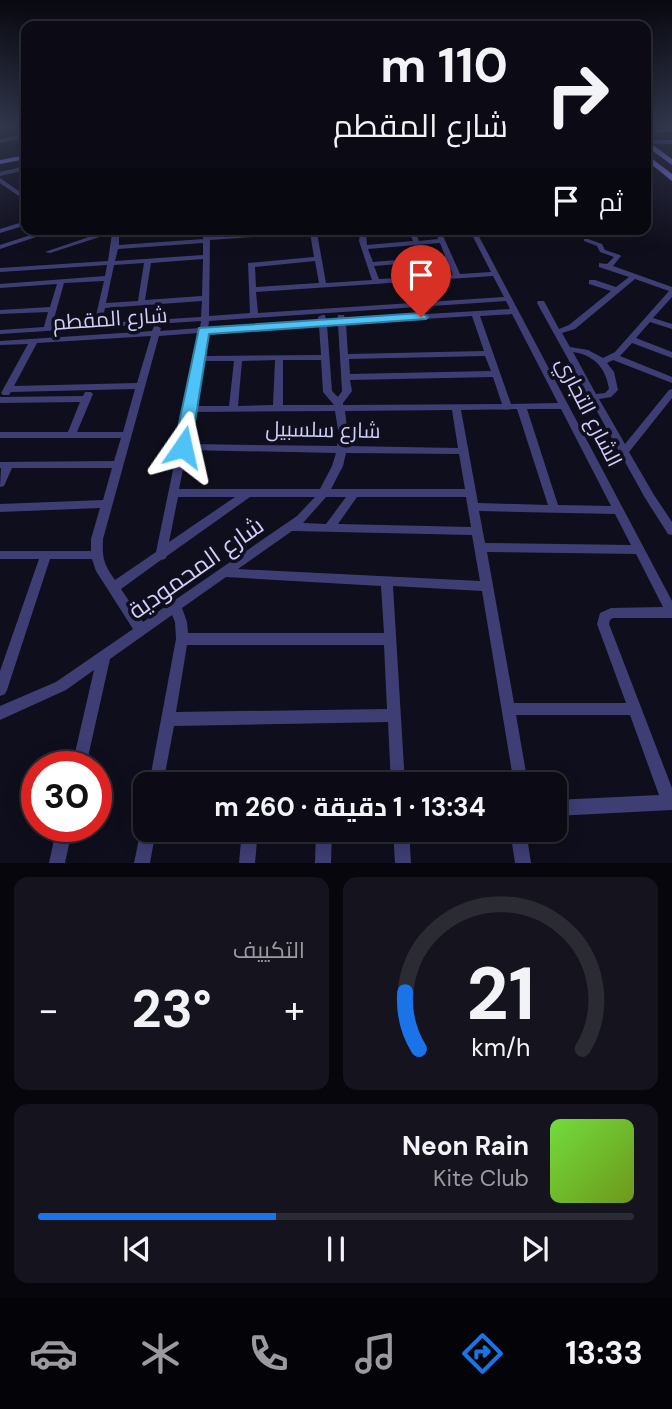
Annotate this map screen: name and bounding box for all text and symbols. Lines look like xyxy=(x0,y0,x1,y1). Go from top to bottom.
text: 110 m xyxy=(380,33,508,97)
icon: right xyxy=(532,49,623,140)
text: شارع المقطم xyxy=(333,105,508,147)
icon: arrive xyxy=(547,182,585,220)
text: ثم xyxy=(599,185,623,219)
pin xyxy=(391,245,451,317)
icon: arrive xyxy=(402,256,440,294)
street label: شارع المقطم xyxy=(52,301,168,337)
street label: الشارع التجاري xyxy=(548,353,629,472)
position arrow xyxy=(146,410,220,484)
street label: شارع سلسبيل xyxy=(265,415,381,445)
street label: شارع المحمودية xyxy=(122,509,270,627)
speed limit sign: 30 xyxy=(21,751,112,842)
text: 13:34 · 1 دقيقة · 260 m xyxy=(214,790,486,824)
text: التكييف xyxy=(233,935,305,965)
text: 21 xyxy=(466,948,535,1043)
text: 23° xyxy=(131,975,212,1043)
text: − xyxy=(38,985,59,1035)
text: + xyxy=(284,985,305,1035)
text: km/h xyxy=(471,1031,530,1064)
text: Neon Rain xyxy=(402,1129,529,1163)
text: Kite Club xyxy=(433,1163,529,1193)
icon: previous xyxy=(118,1230,156,1268)
icon: pause xyxy=(317,1230,355,1268)
icon: next xyxy=(516,1230,554,1268)
icon: car xyxy=(29,1329,78,1378)
icon: climate xyxy=(136,1329,185,1378)
icon: phone xyxy=(244,1329,293,1378)
icon: music xyxy=(351,1329,400,1378)
icon: directions xyxy=(458,1329,507,1378)
text: 13:33 xyxy=(565,1332,643,1374)

